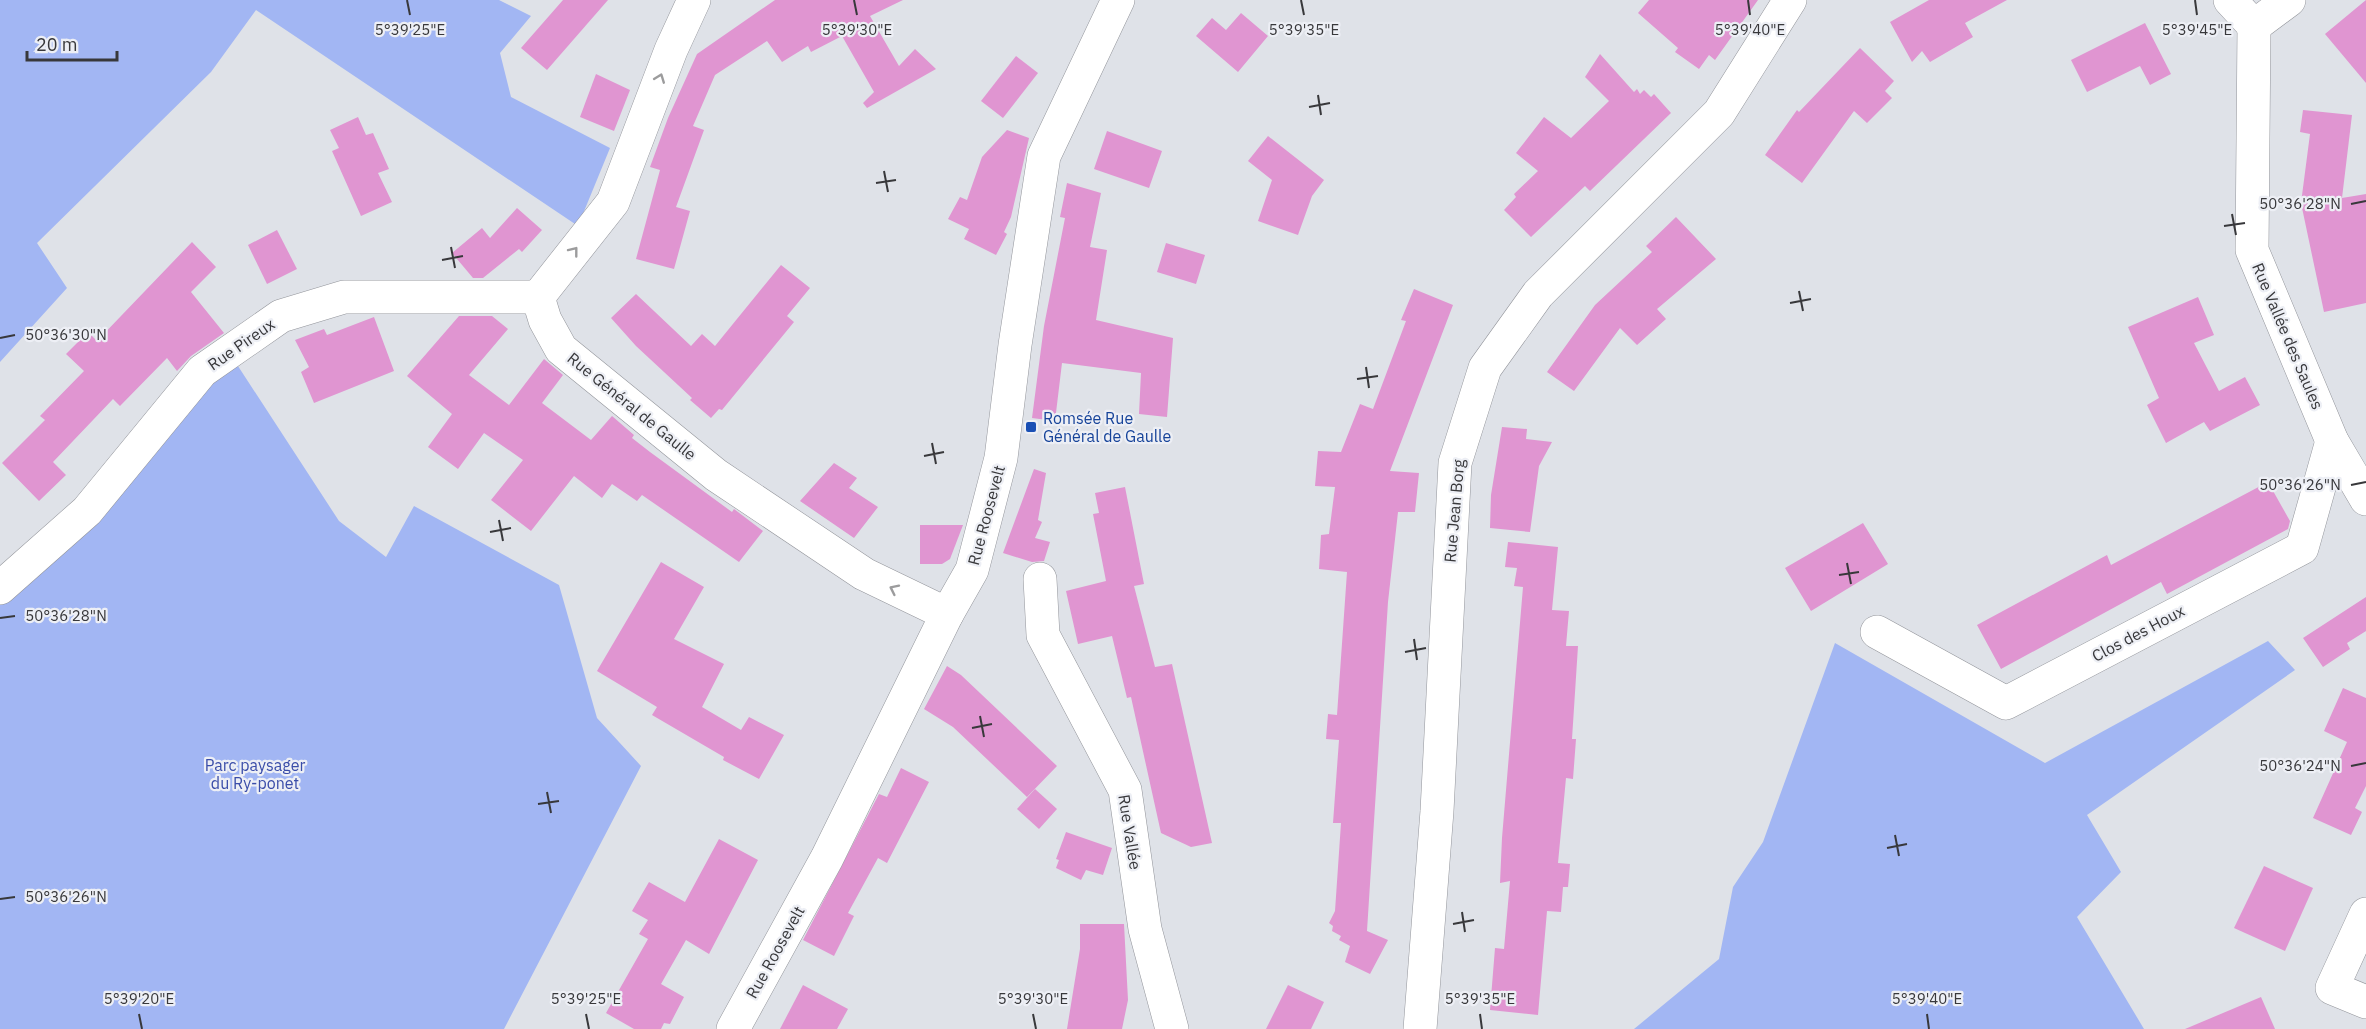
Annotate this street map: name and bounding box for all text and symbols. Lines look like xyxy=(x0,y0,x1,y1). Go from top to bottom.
text: 5°39'25"E xyxy=(375,20,445,39)
text: 5°39'30"E xyxy=(822,20,892,39)
text: 5°39'35"E xyxy=(1269,20,1339,39)
text: 5°39'40"E xyxy=(1715,20,1785,39)
text: 5°39'45"E xyxy=(2162,20,2232,39)
scale bar xyxy=(27,24,117,62)
text: 20 m xyxy=(36,33,78,56)
one-way arrow xyxy=(653,73,665,84)
text: 50°36'28"N xyxy=(2259,194,2341,213)
one-way arrow xyxy=(567,247,578,258)
street label: Rue Vallée des Saules xyxy=(2248,260,2328,412)
street label: Rue Pireux xyxy=(204,314,278,374)
text: 50°36'30"N xyxy=(25,325,107,344)
street label: Rue Général de Gaulle xyxy=(563,348,701,464)
place label: Romsée Rue Général de Gaulle xyxy=(1043,408,1171,446)
marker: Romsée Rue Général de Gaulle xyxy=(1024,420,1038,434)
street label: Rue Jean Borg xyxy=(1440,458,1469,563)
street label: Rue Roosevelt xyxy=(963,463,1009,567)
text: 50°36'26"N xyxy=(2259,475,2341,494)
one-way arrow xyxy=(890,584,901,596)
street label: Clos des Houx xyxy=(2088,600,2188,666)
text: 50°36'28"N xyxy=(25,606,107,625)
park label: Parc paysager du Ry-ponet xyxy=(205,755,305,793)
text: 50°36'24"N xyxy=(2259,756,2341,775)
street label: Rue Vallée xyxy=(1114,793,1146,871)
text: 50°36'26"N xyxy=(25,887,107,906)
street label: Rue Roosevelt xyxy=(741,902,809,1002)
text: 5°39'20"E xyxy=(104,989,174,1008)
text: 5°39'25"E xyxy=(551,989,621,1008)
text: 5°39'30"E xyxy=(998,989,1068,1008)
text: 5°39'35"E xyxy=(1445,989,1515,1008)
text: 5°39'40"E xyxy=(1892,989,1962,1008)

